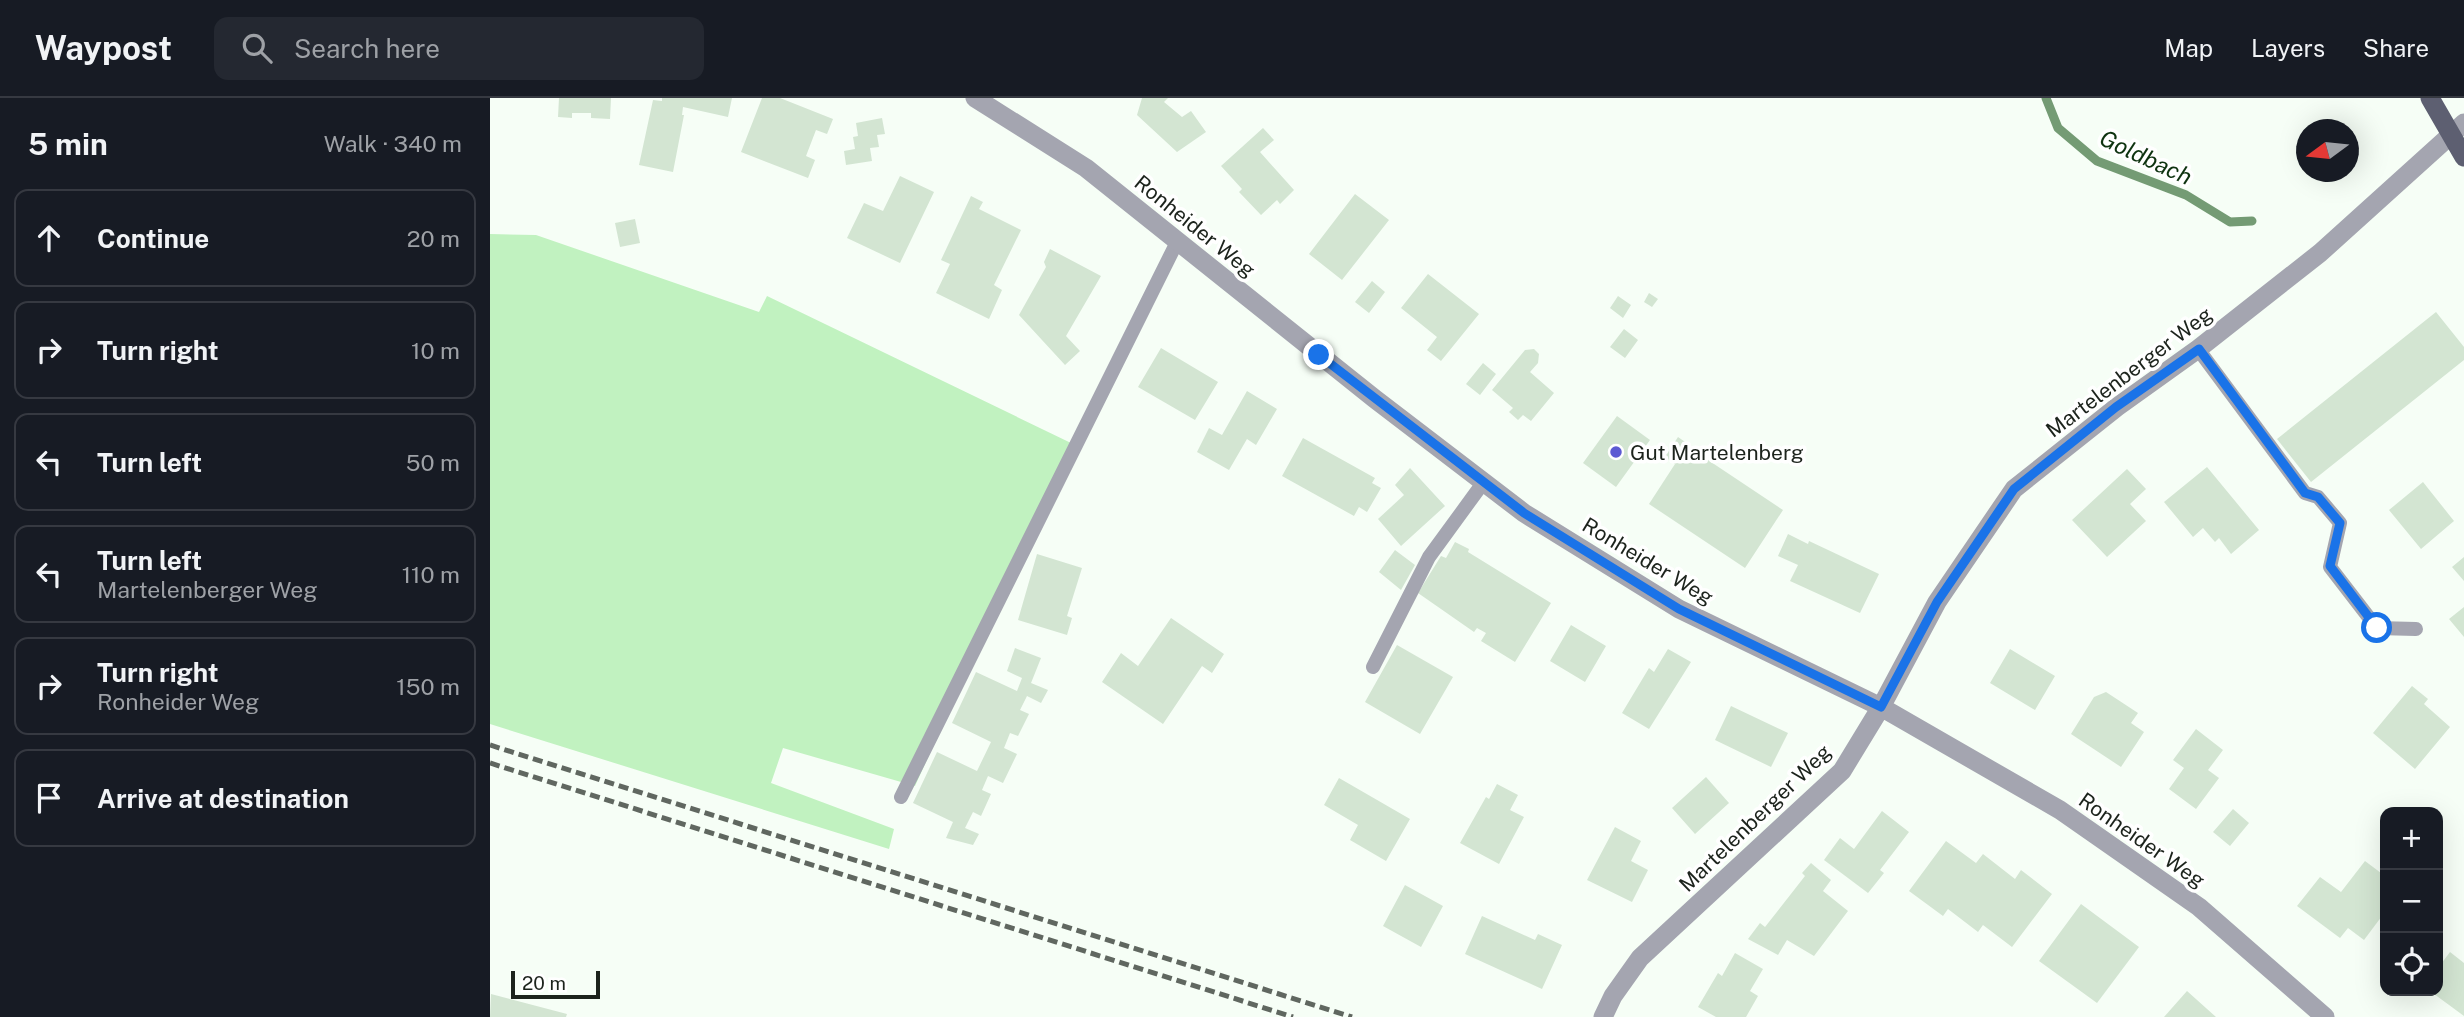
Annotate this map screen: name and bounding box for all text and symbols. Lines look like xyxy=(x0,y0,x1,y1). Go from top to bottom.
search box xyxy=(214,17,704,80)
text: Waypost xyxy=(35,29,172,67)
icon: search xyxy=(238,29,276,67)
text: Search here xyxy=(294,33,440,64)
text: Map xyxy=(2164,34,2213,62)
text: Layers xyxy=(2251,34,2325,62)
text: Share xyxy=(2363,34,2429,62)
north arrow xyxy=(2296,119,2359,182)
water label: Goldbach xyxy=(2096,124,2196,190)
text: 5 min xyxy=(28,126,108,162)
text: Walk · 340 m xyxy=(324,130,462,157)
street label: Ronheider Weg xyxy=(1130,170,1260,282)
icon: ahead xyxy=(30,219,68,257)
text: Continue xyxy=(97,223,209,254)
text: 20 m xyxy=(407,225,460,252)
street label: Martelenberger Weg xyxy=(2041,301,2217,443)
icon: right xyxy=(30,331,68,369)
text: Turn right xyxy=(97,335,219,366)
text: 10 m xyxy=(411,337,460,364)
route end xyxy=(1303,339,1334,370)
place label: Gut Martelenberg xyxy=(1630,440,1804,465)
icon: left xyxy=(30,443,68,481)
marker: Gut Martelenberg xyxy=(1608,444,1624,460)
text: Turn left xyxy=(97,447,202,478)
text: 50 m xyxy=(406,449,460,476)
street label: Ronheider Weg xyxy=(1578,512,1718,610)
text: Turn left xyxy=(97,545,202,576)
icon: left xyxy=(30,555,68,593)
text: 110 m xyxy=(402,561,460,588)
text: Martelenberger Weg xyxy=(97,576,318,603)
route start xyxy=(2361,612,2392,643)
text: Turn right xyxy=(97,657,219,688)
icon: right xyxy=(30,667,68,705)
text: 150 m xyxy=(396,673,460,700)
text: Ronheider Weg xyxy=(97,688,259,715)
street label: Martelenberger Weg xyxy=(1674,739,1836,897)
icon: arrive xyxy=(30,779,68,817)
text: Arrive at destination xyxy=(97,783,349,814)
street label: Ronheider Weg xyxy=(2074,787,2210,893)
map controls xyxy=(2380,807,2443,996)
button: + xyxy=(2380,807,2443,870)
button: − xyxy=(2380,870,2443,933)
button: locate xyxy=(2380,933,2443,996)
scale bar xyxy=(511,968,600,1000)
text: 20 m xyxy=(522,972,566,994)

